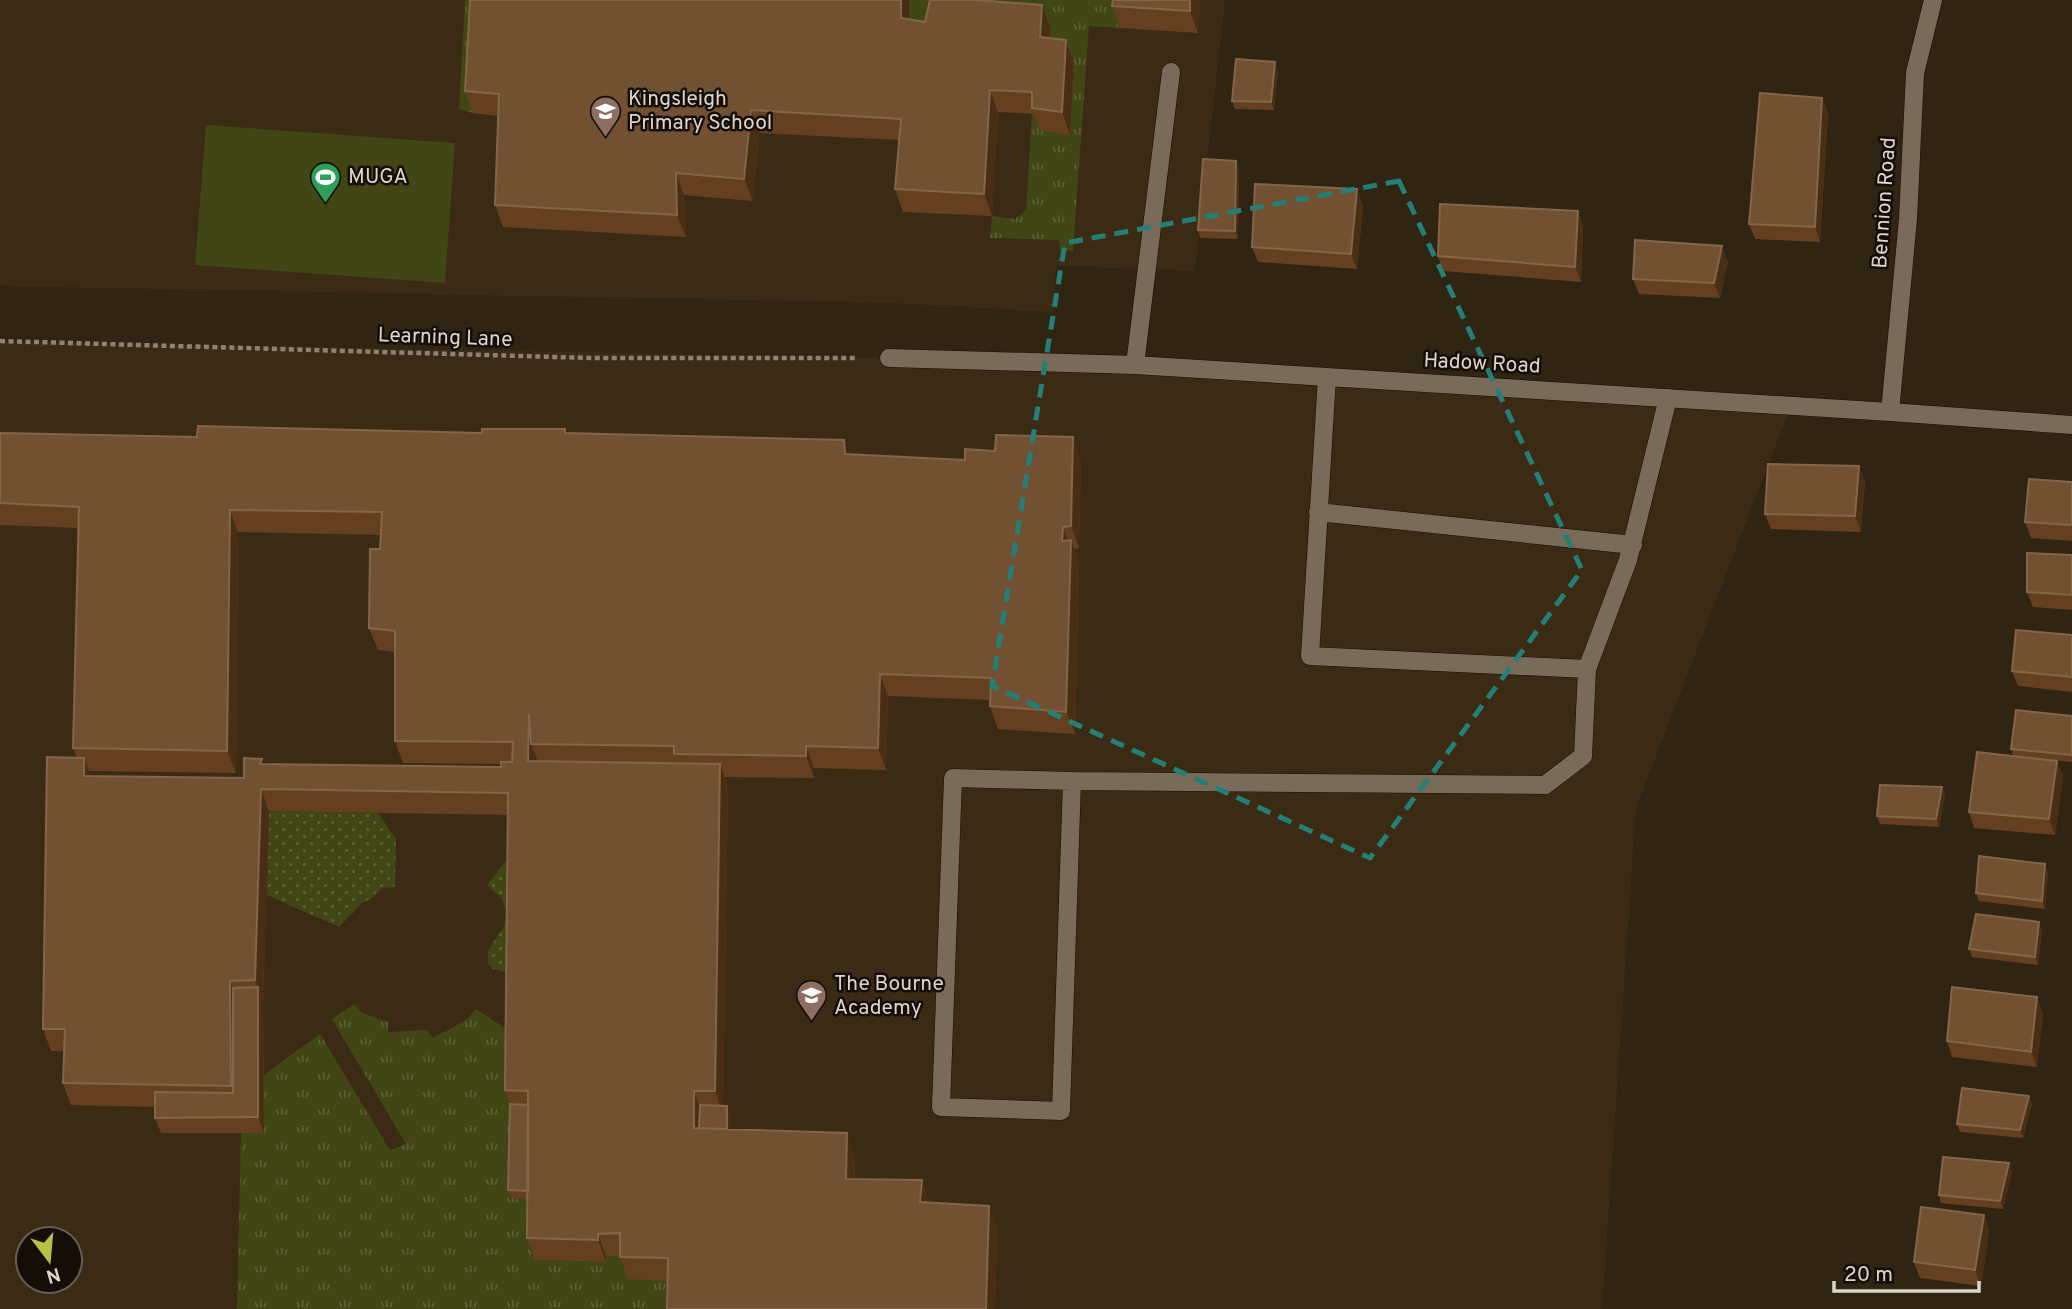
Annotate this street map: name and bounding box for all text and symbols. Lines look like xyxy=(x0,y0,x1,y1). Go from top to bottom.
place label: Kingsleigh Primary School xyxy=(628,86,772,137)
school or university icon: Kingsleigh Primary School xyxy=(588,94,622,138)
street label: Bennion Road xyxy=(1867,136,1903,270)
sports icon: MUGA xyxy=(308,160,342,204)
place label: MUGA xyxy=(348,164,408,191)
street label: Learning Lane xyxy=(377,322,513,354)
street label: Hadow Road xyxy=(1423,347,1541,381)
place label: The Bourne Academy xyxy=(834,971,944,1022)
school or university icon: The Bourne Academy xyxy=(794,979,828,1023)
north arrow xyxy=(14,1225,84,1295)
scale bar xyxy=(1834,1250,1979,1294)
text: N xyxy=(43,1261,63,1288)
text: 20 m xyxy=(1844,1262,1893,1289)

